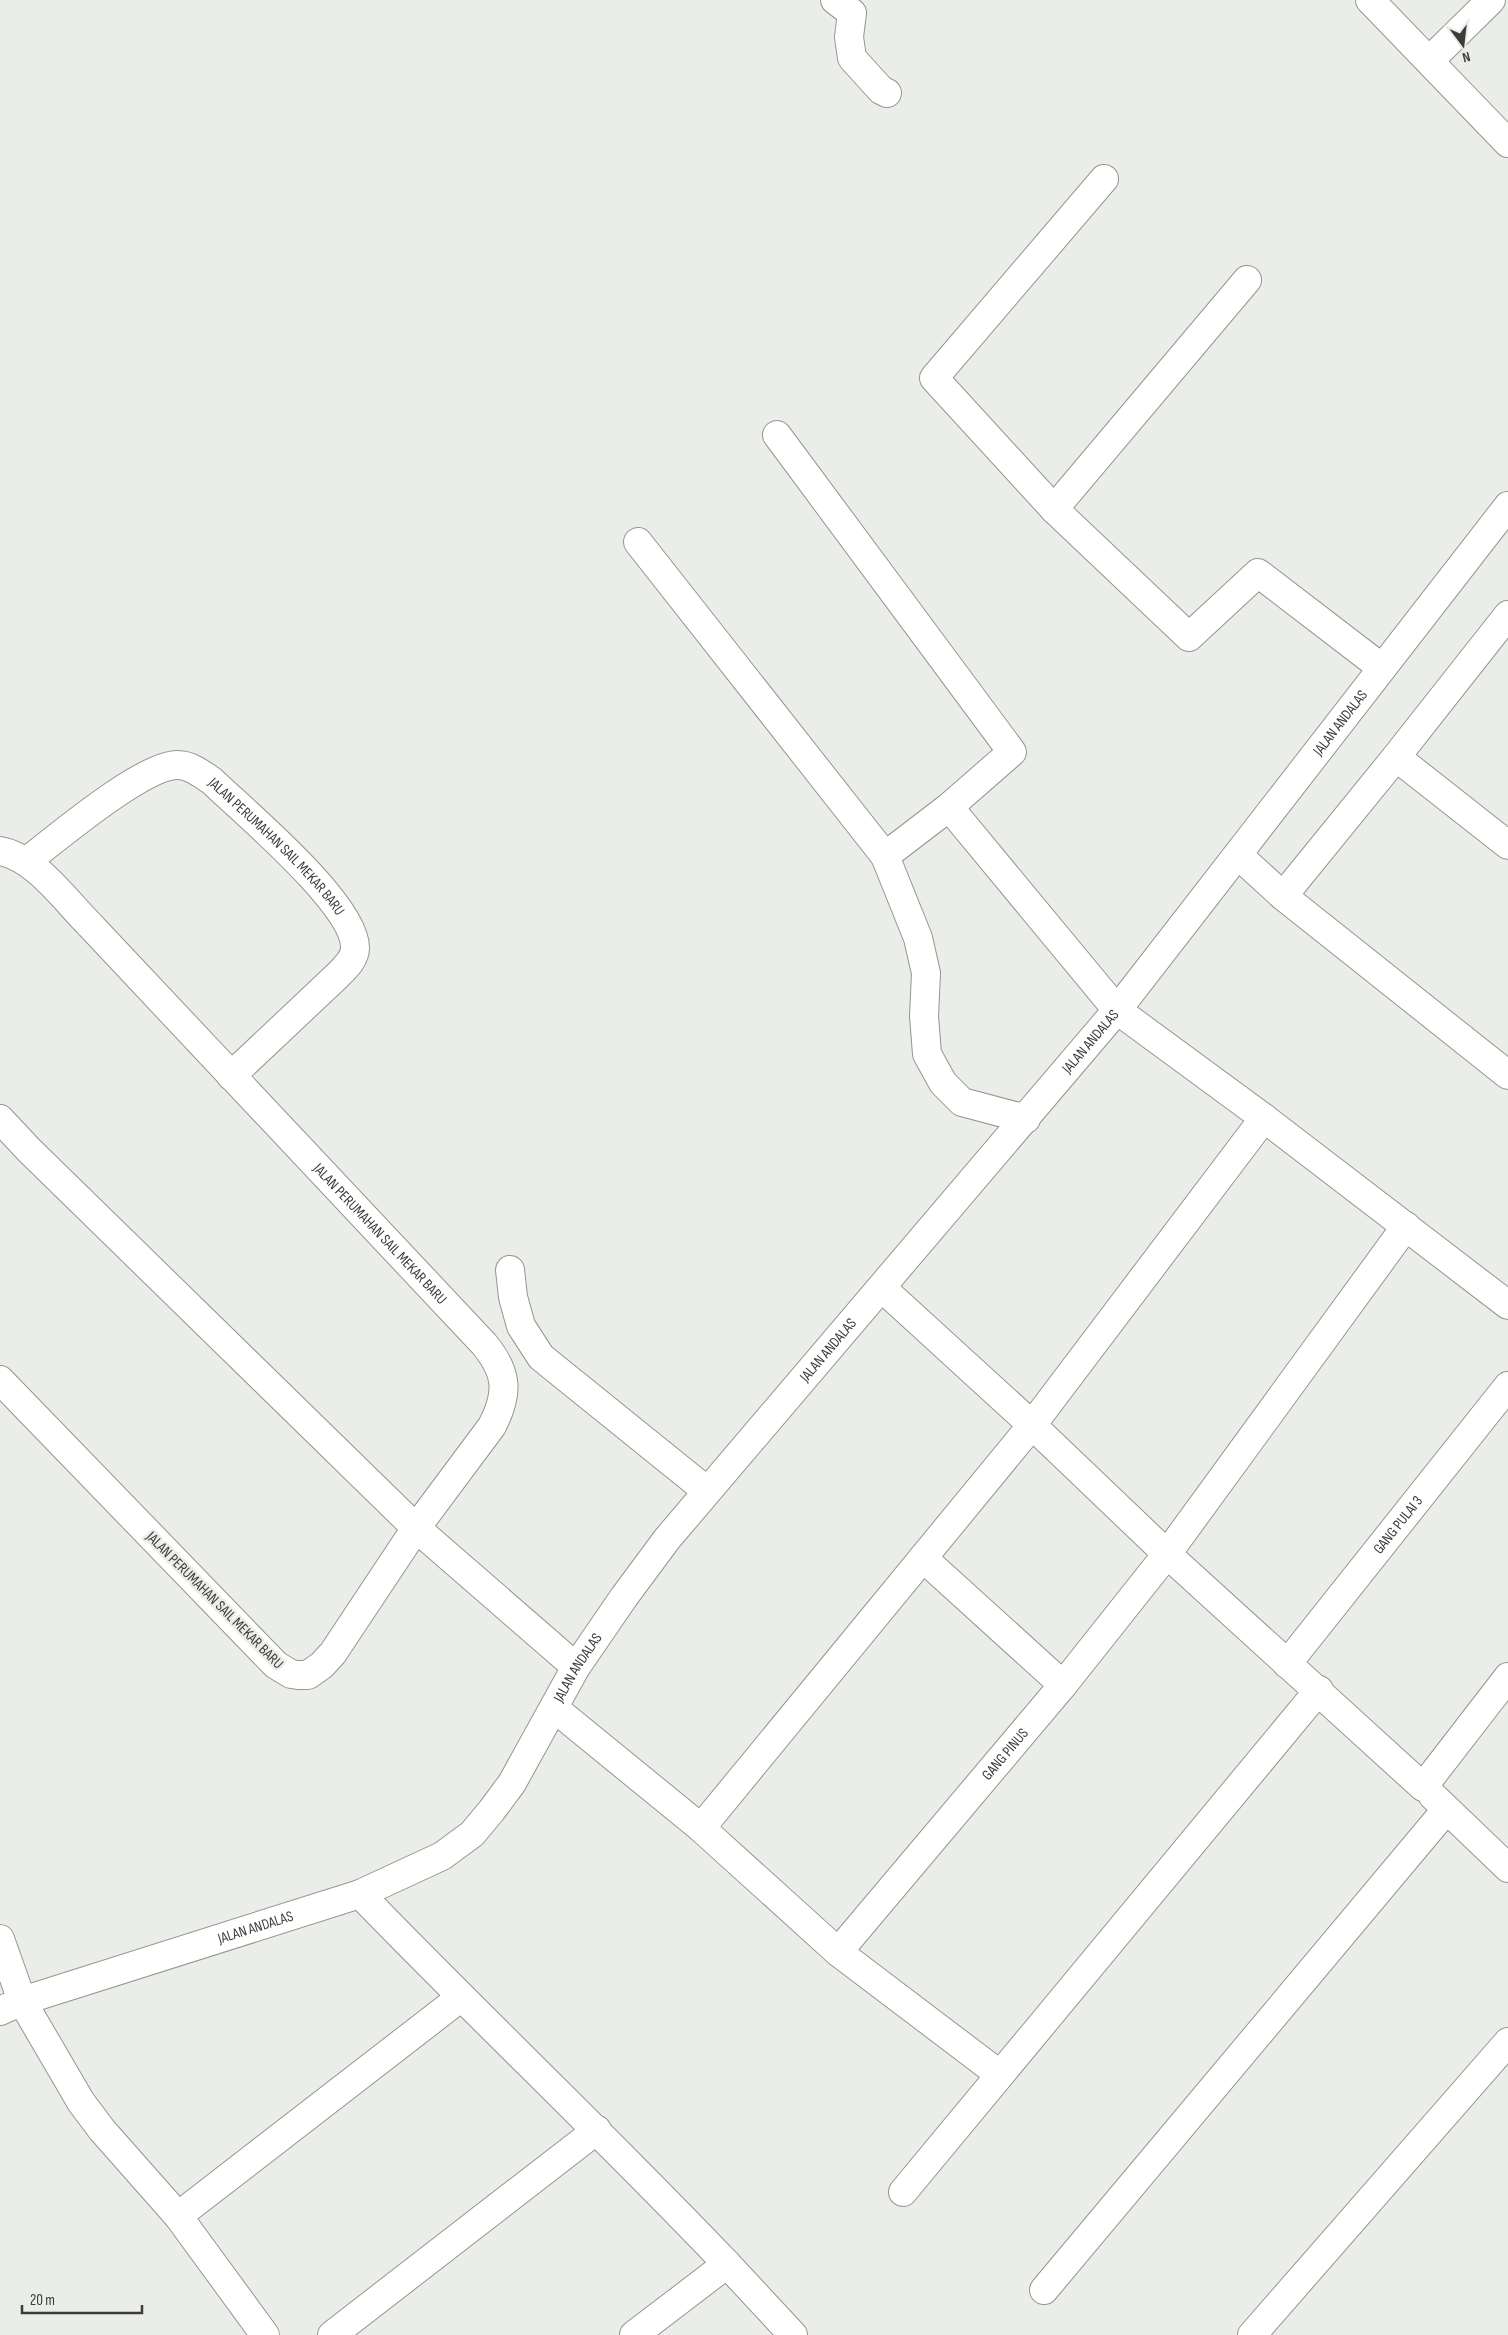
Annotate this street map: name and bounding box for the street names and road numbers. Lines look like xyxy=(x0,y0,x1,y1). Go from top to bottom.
street label: JALAN ANDALAS xyxy=(1308,686,1372,760)
street label: JALAN PERUMAHAN SAIL MEKAR BARU xyxy=(203,773,349,919)
street label: JALAN ANDALAS xyxy=(1058,1006,1123,1078)
street label: JALAN PERUMAHAN SAIL MEKAR BARU xyxy=(308,1159,451,1308)
street label: JALAN ANDALAS xyxy=(795,1314,861,1387)
street label: GANG PULAI 3 xyxy=(1369,1492,1427,1558)
street label: JALAN PERUMAHAN SAIL MEKAR BARU xyxy=(141,1527,287,1673)
street label: JALAN ANDALAS xyxy=(549,1629,607,1706)
street label: GANG PINUS xyxy=(978,1724,1033,1784)
street label: JALAN ANDALAS xyxy=(215,1907,296,1949)

